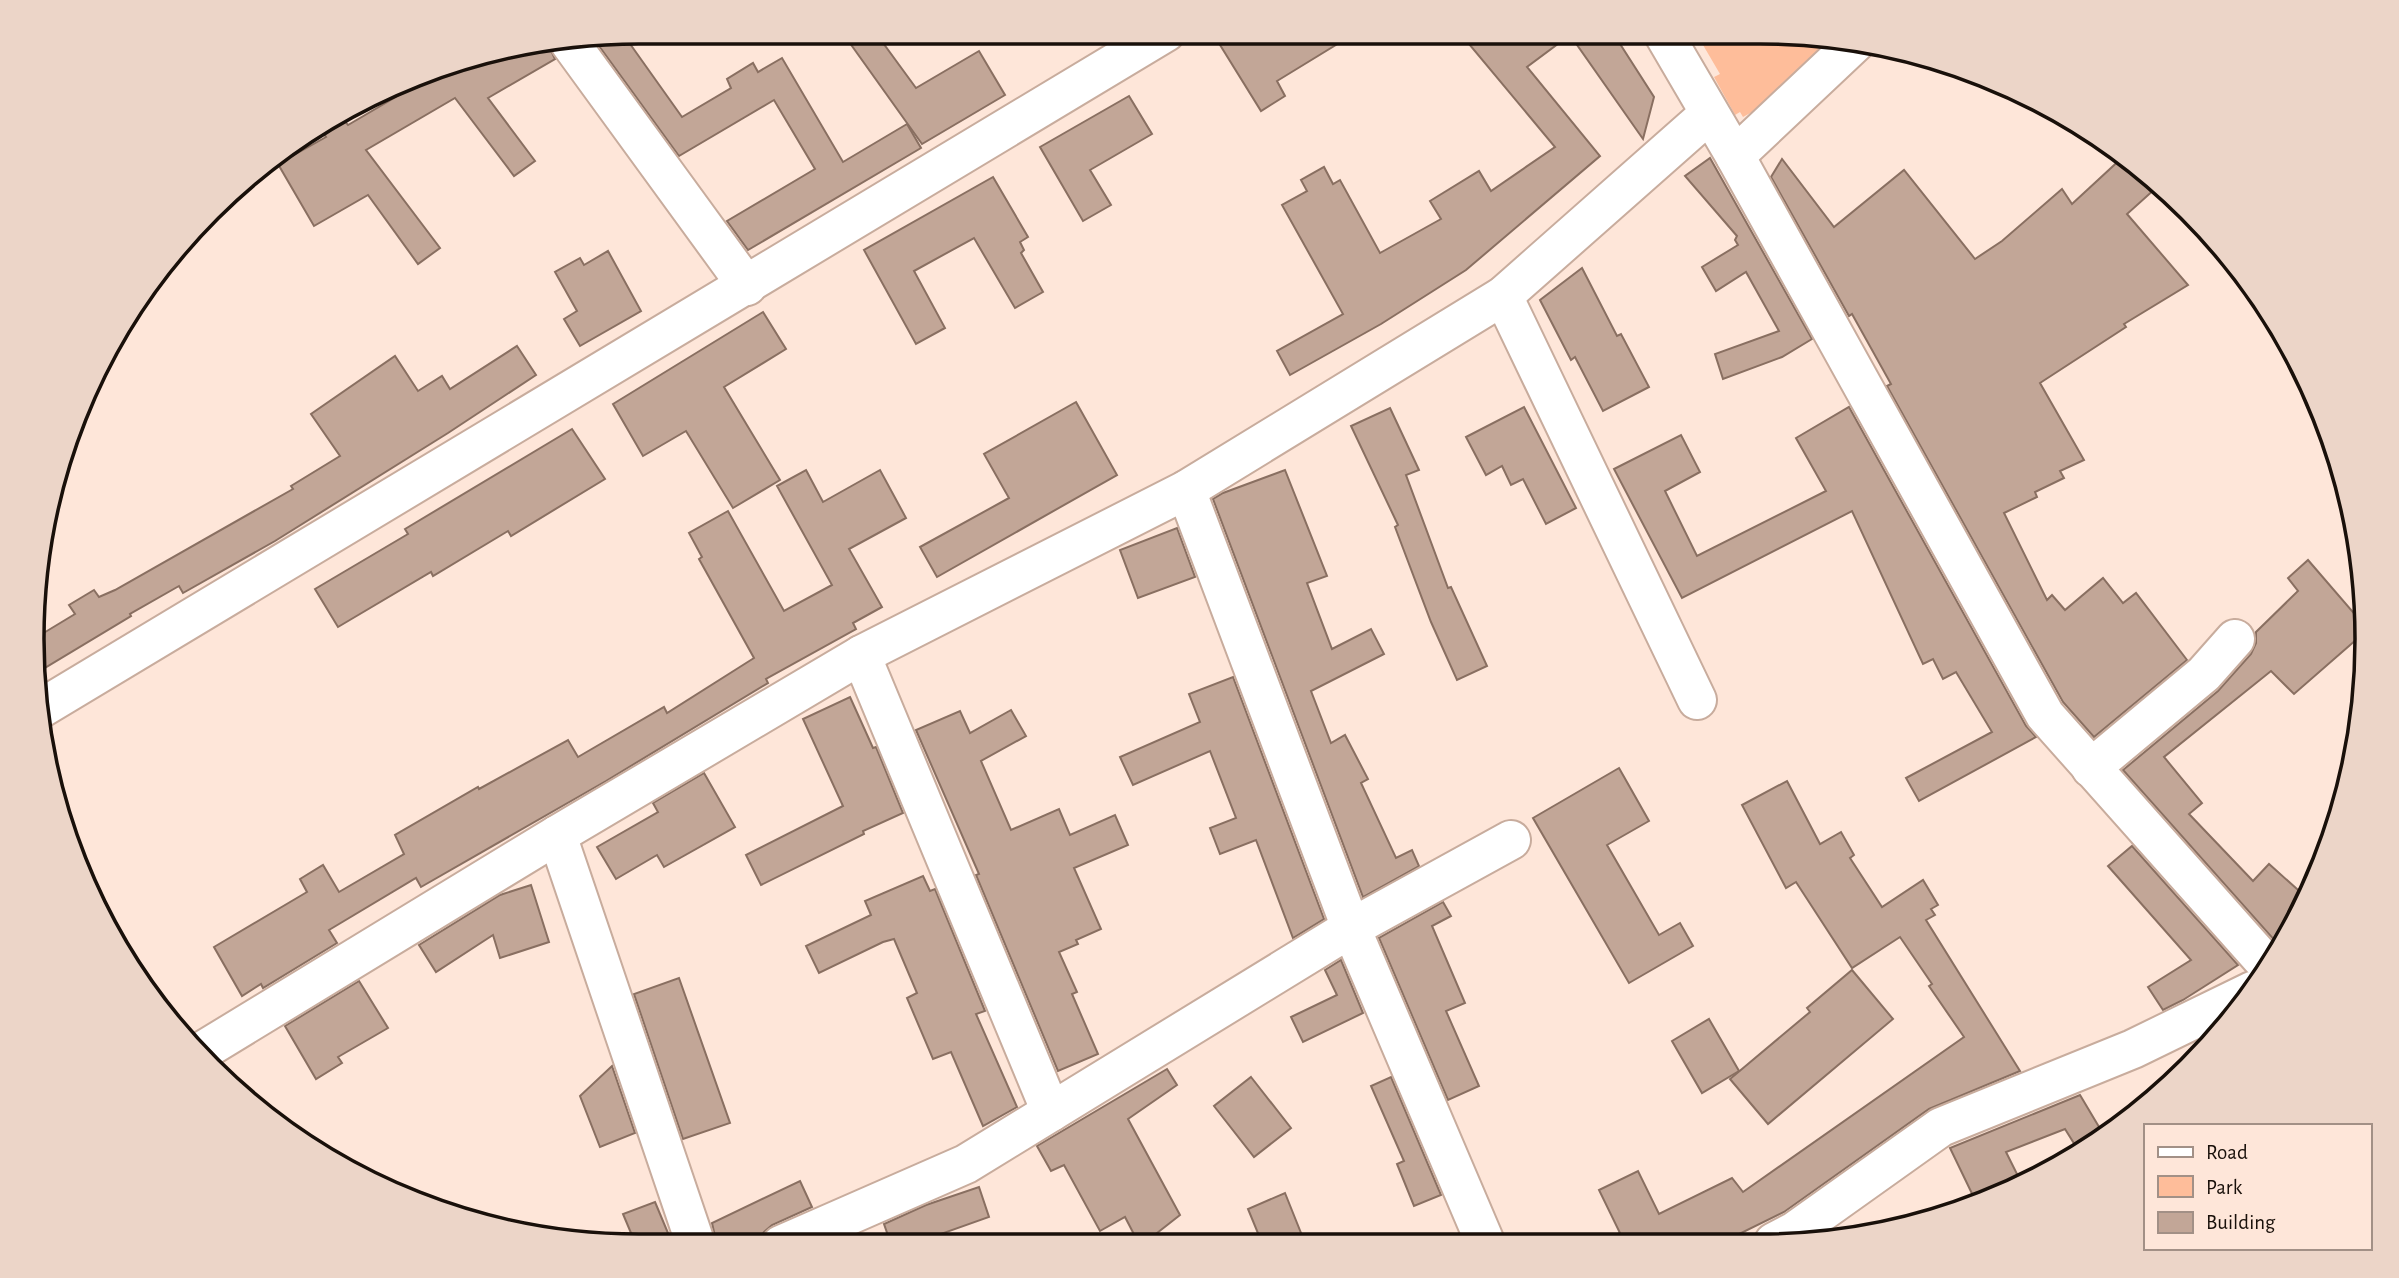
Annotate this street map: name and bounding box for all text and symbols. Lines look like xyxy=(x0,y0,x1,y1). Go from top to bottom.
legend xyxy=(2144,1124,2371,1250)
text: Road xyxy=(2206,1142,2248,1163)
text: Park xyxy=(2206,1177,2243,1198)
text: Building xyxy=(2206,1212,2276,1233)

